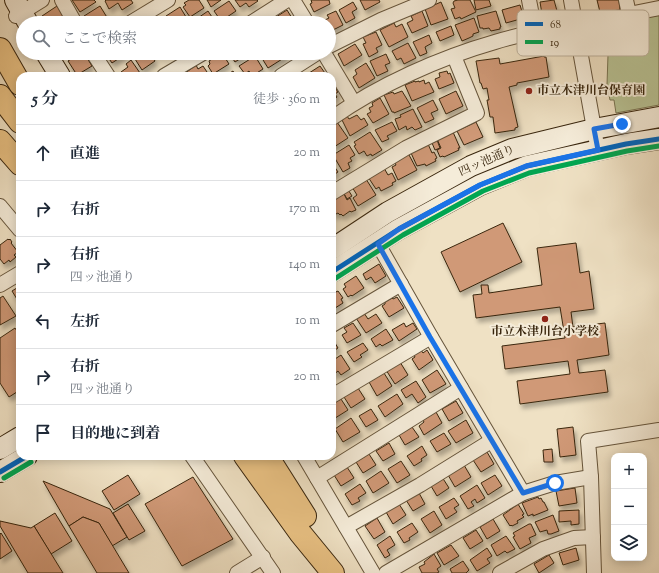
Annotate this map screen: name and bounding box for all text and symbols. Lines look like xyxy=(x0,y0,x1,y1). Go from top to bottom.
legend xyxy=(517,10,649,56)
search box xyxy=(16,16,336,60)
text: 68 xyxy=(550,17,561,33)
icon: search xyxy=(30,27,52,49)
text: ここで検索 xyxy=(62,29,137,50)
text: 19 xyxy=(550,35,559,51)
place label: 市立木津川台保育園 xyxy=(537,82,645,100)
marker: 市立木津川台保育園 xyxy=(524,86,534,96)
text: 5 分 xyxy=(32,88,58,112)
text: 徒歩 · 360 m xyxy=(253,91,320,109)
route end xyxy=(613,115,631,133)
street label: 四ッ池通り xyxy=(456,141,518,181)
icon: ahead xyxy=(32,142,54,164)
text: 直進 xyxy=(70,144,100,165)
text: 20 m xyxy=(294,144,320,162)
icon: right xyxy=(32,198,54,220)
text: 右折 xyxy=(70,200,100,221)
text: 170 m xyxy=(289,200,320,218)
text: 右折 xyxy=(70,245,100,266)
icon: right xyxy=(32,254,54,276)
text: 140 m xyxy=(289,256,320,274)
text: 四ッ池通り xyxy=(70,269,135,287)
icon: left xyxy=(32,310,54,332)
text: 左折 xyxy=(70,312,100,333)
text: 10 m xyxy=(295,312,320,330)
marker: 市立木津川台小学校 xyxy=(540,314,550,324)
place label: 市立木津川台小学校 xyxy=(491,323,599,341)
text: 右折 xyxy=(70,357,100,378)
icon: right xyxy=(32,366,54,388)
text: 20 m xyxy=(294,368,320,386)
text: 四ッ池通り xyxy=(70,381,135,399)
icon: arrive xyxy=(32,422,54,444)
text: 目的地に到着 xyxy=(70,424,160,445)
map controls xyxy=(611,453,647,561)
button: + xyxy=(611,453,647,489)
route start xyxy=(546,474,564,492)
button: − xyxy=(611,489,647,525)
button: layers xyxy=(611,525,647,561)

